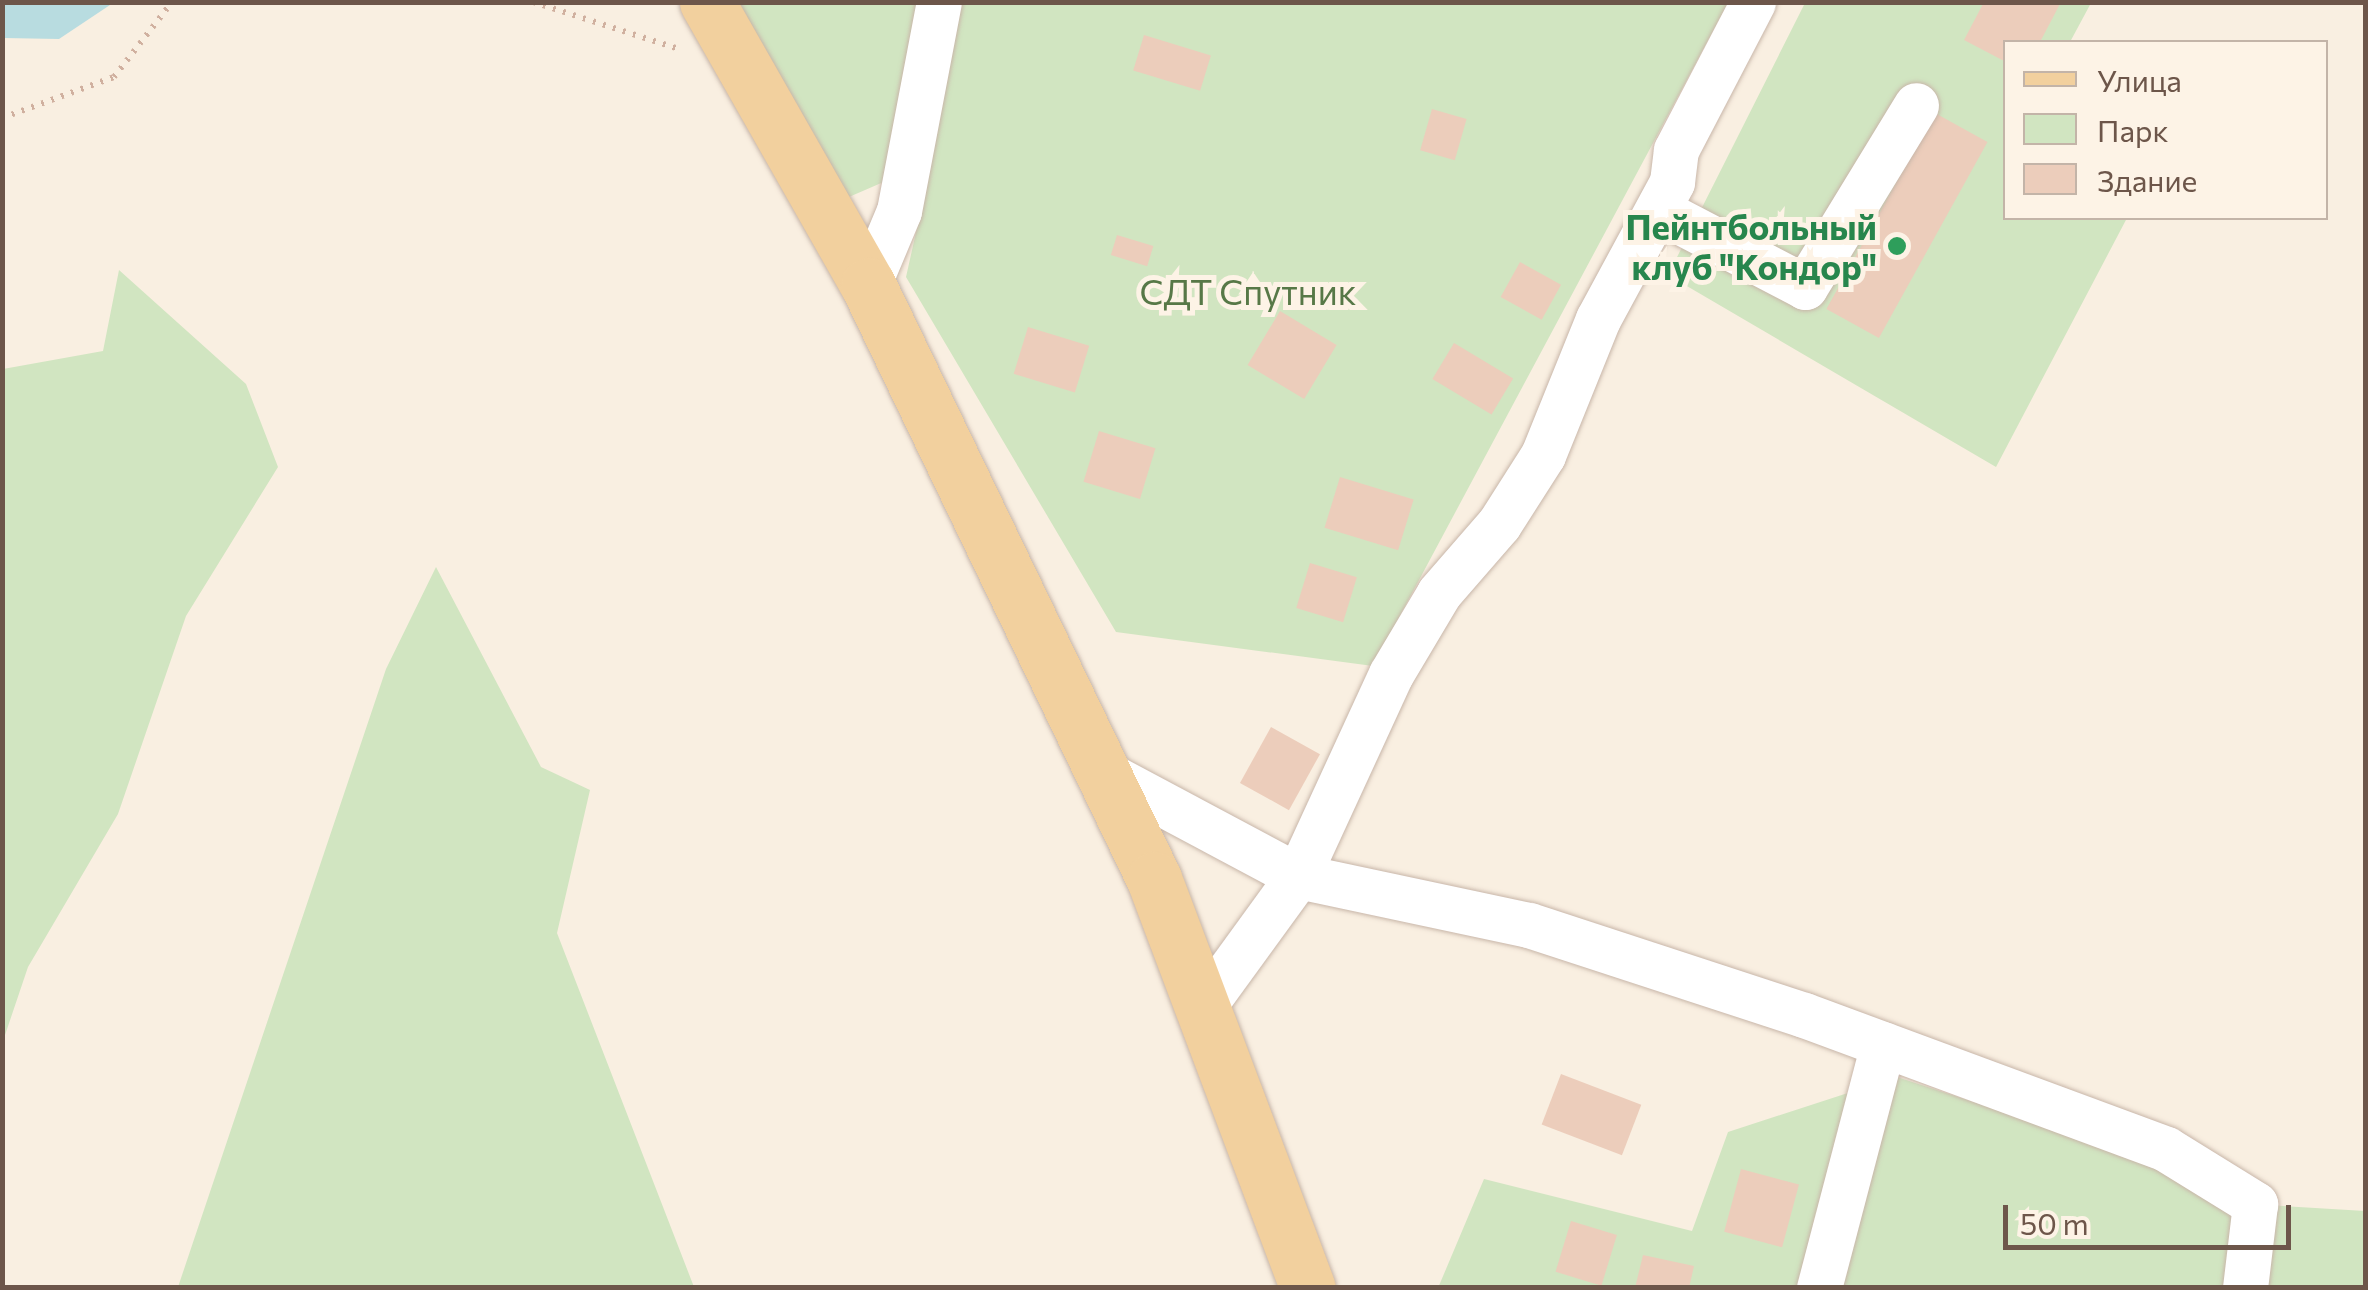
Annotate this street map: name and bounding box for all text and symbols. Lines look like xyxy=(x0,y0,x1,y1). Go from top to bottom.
legend xyxy=(2003,40,2328,220)
text: Улица xyxy=(2097,61,2182,98)
text: Парк xyxy=(2097,111,2169,148)
text: Здание xyxy=(2097,161,2197,198)
place label: Пейнтбольный клуб "Кондор" xyxy=(1625,205,1877,287)
marker: Пейнтбольный клуб "Кондор" xyxy=(1886,235,1908,257)
park label: СДТ Спутник xyxy=(1140,270,1356,312)
scale bar xyxy=(2008,1185,2296,1247)
text: 50 m xyxy=(2020,1204,2089,1241)

